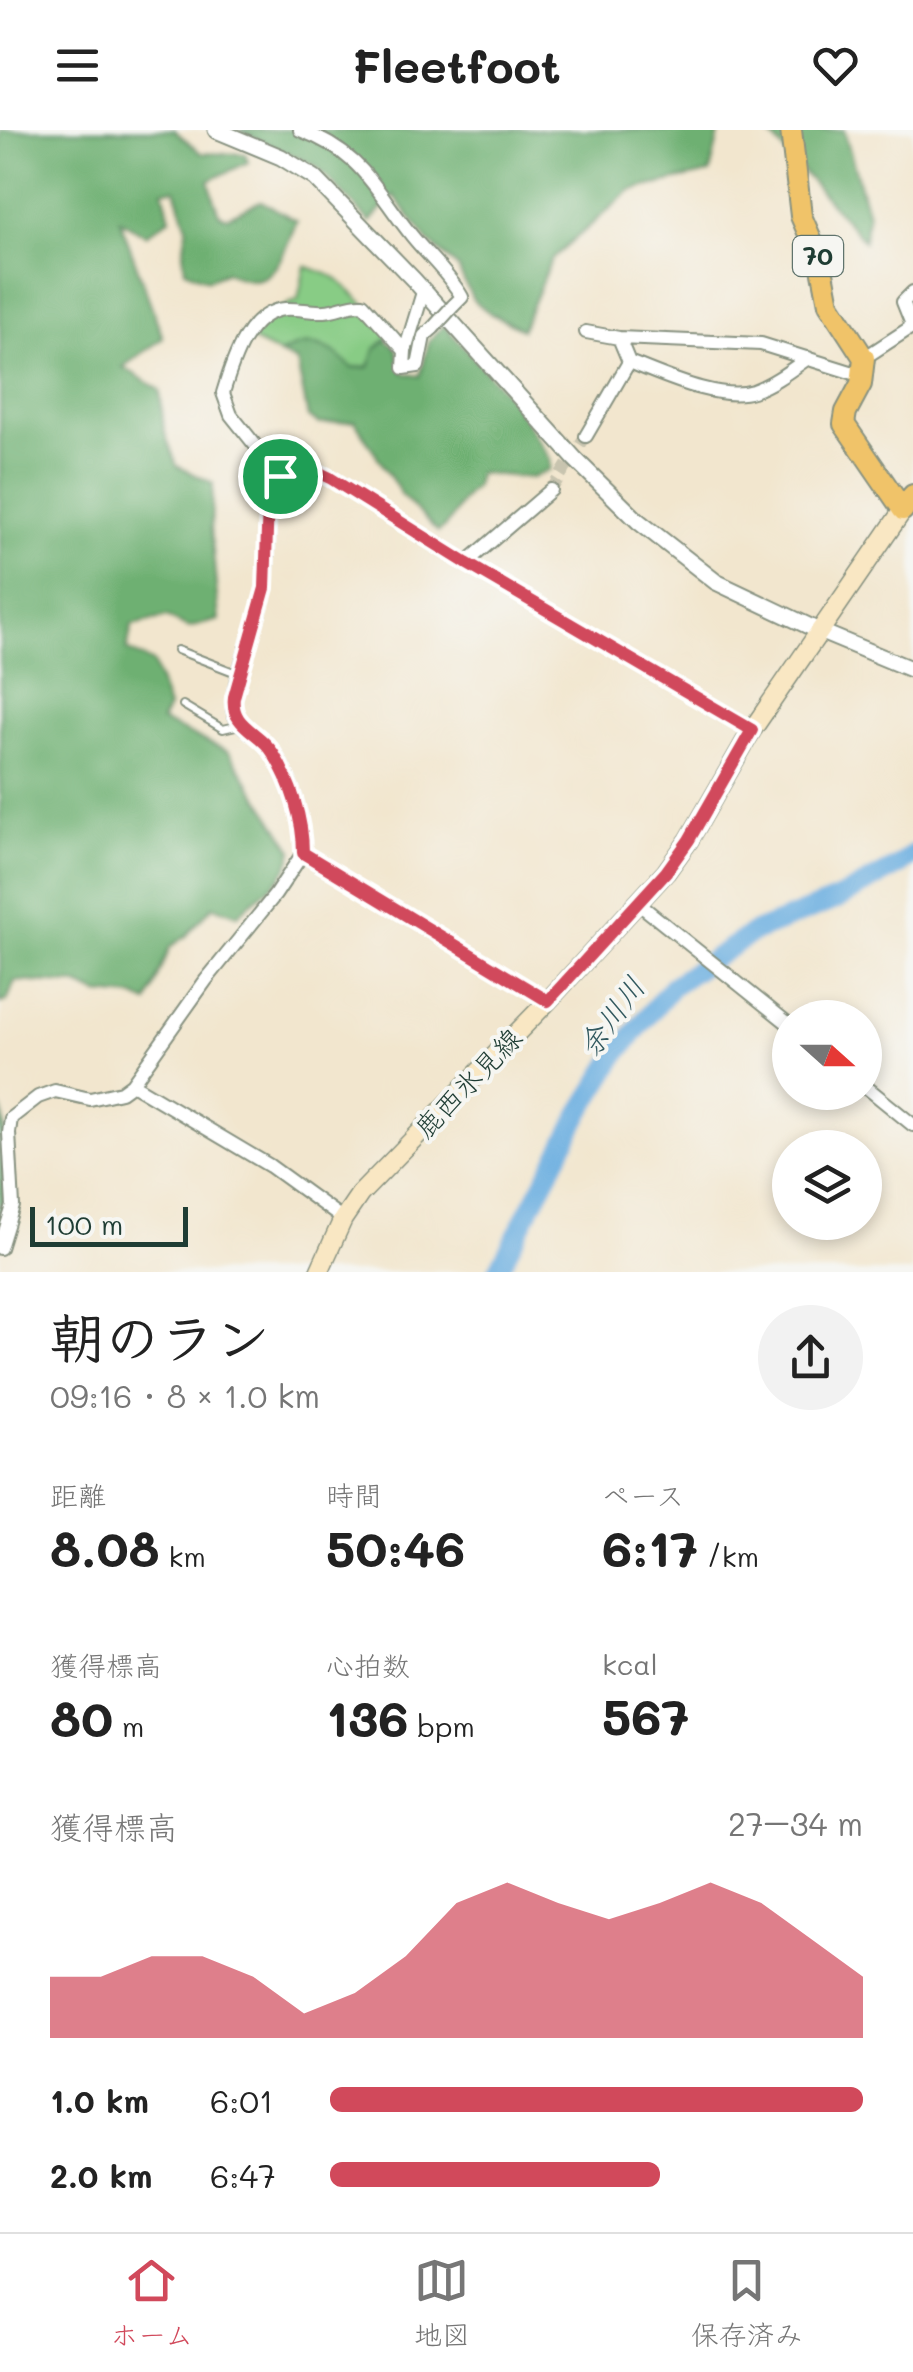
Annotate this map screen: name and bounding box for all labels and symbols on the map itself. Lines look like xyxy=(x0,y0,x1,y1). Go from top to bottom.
road number: 70 xyxy=(793,236,843,276)
pin xyxy=(238,434,323,519)
water label: 余川川 xyxy=(568,968,653,1064)
north arrow xyxy=(772,1000,882,1110)
street label: 鹿西氷見線 xyxy=(406,1019,529,1145)
scale bar xyxy=(30,1202,188,1246)

